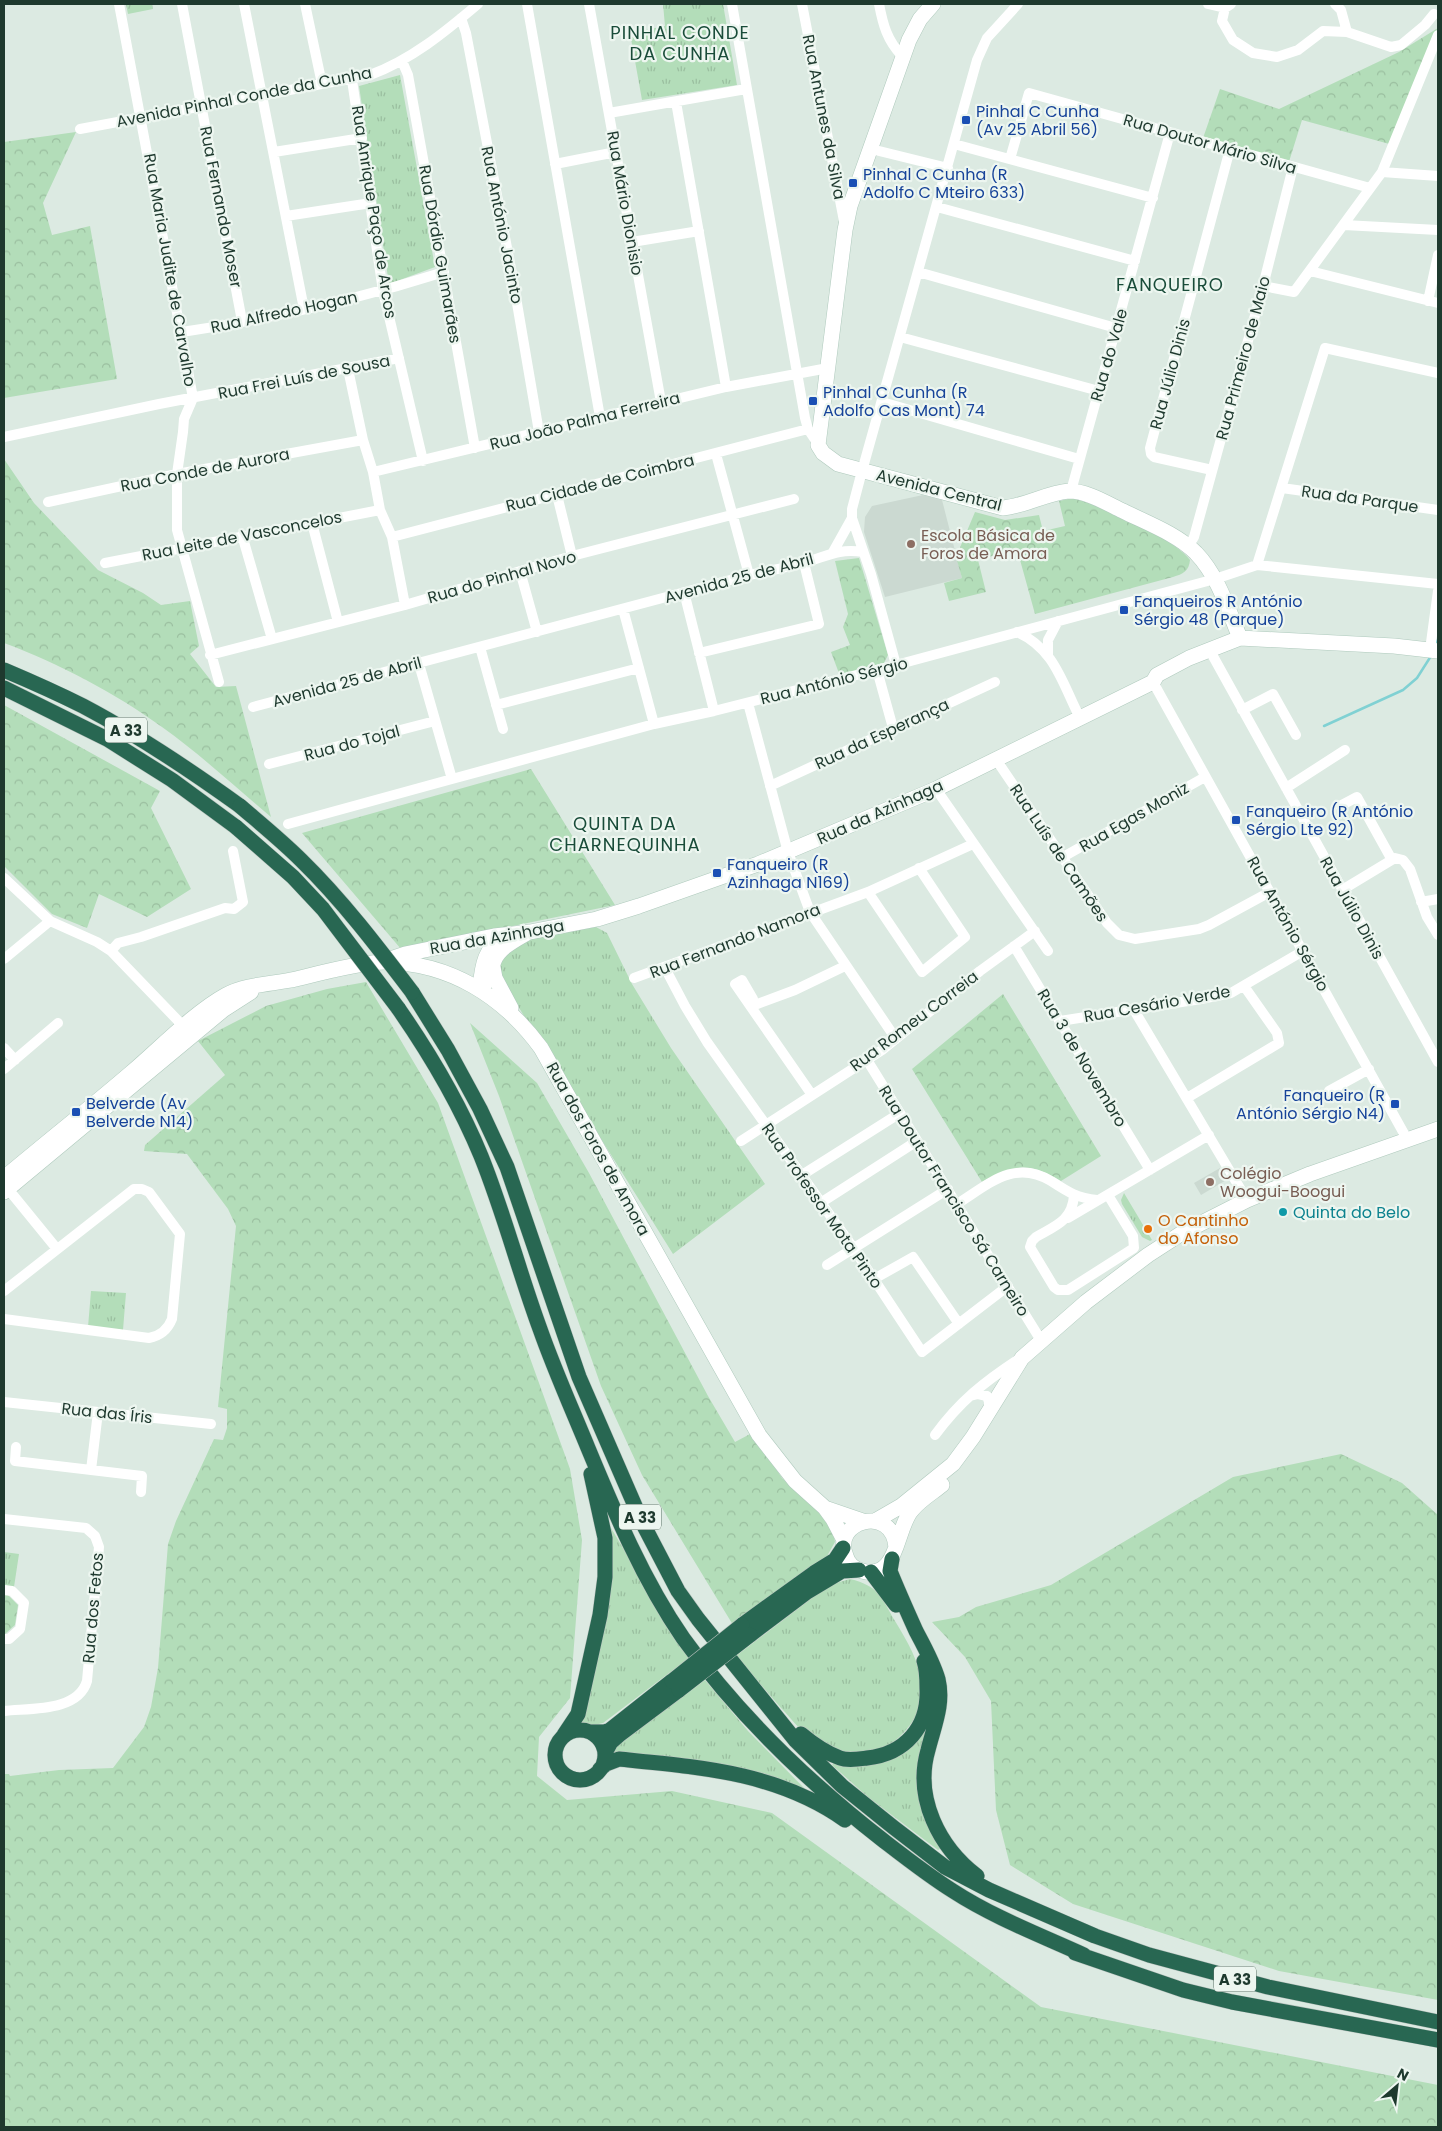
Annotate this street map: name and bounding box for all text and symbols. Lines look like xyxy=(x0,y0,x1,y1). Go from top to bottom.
district label: PINHAL CONDE DA CUNHA xyxy=(610,20,750,66)
street label: Rua Antunes da Silva xyxy=(797,32,851,202)
street label: Avenida Pinhal Conde da Cunha xyxy=(114,61,374,133)
place label: Pinhal C Cunha (Av 25 Abril 56) xyxy=(976,100,1099,141)
street label: Rua Anrique Paço de Arcos xyxy=(346,104,402,320)
street label: Rua Doutor Mário Silva xyxy=(1121,108,1299,180)
marker: Pinhal C Cunha (Av 25 Abril 56) xyxy=(960,114,972,126)
street label: Rua Fernando Moser xyxy=(194,124,248,290)
street label: Rua Mário Dionisio xyxy=(601,129,649,277)
street label: Rua António Jacinto xyxy=(475,144,529,306)
street label: Rua Maria Judite de Carvalho xyxy=(138,152,202,388)
street label: Rua Dórdio Guimarães xyxy=(413,163,467,345)
place label: Pinhal C Cunha (R Adolfo C Mteiro 633) xyxy=(863,163,1025,204)
marker: Pinhal C Cunha (R Adolfo C Mteiro 633) xyxy=(847,177,859,189)
district label: FANQUEIRO xyxy=(1116,272,1224,297)
street label: Rua Primeiro de Maio xyxy=(1210,273,1276,443)
street label: Rua Alfredo Hogan xyxy=(209,285,359,339)
street label: Rua do Vale xyxy=(1085,306,1133,404)
street label: Rua Júlio Dinis xyxy=(1144,316,1196,432)
street label: Rua Frei Luís de Sousa xyxy=(216,349,392,405)
place label: Pinhal C Cunha (R Adolfo Cas Mont) 74 xyxy=(823,381,985,422)
street label: Rua João Palma Ferreira xyxy=(487,386,683,456)
marker: Pinhal C Cunha (R Adolfo Cas Mont) 74 xyxy=(807,395,819,407)
street label: Rua Conde de Aurora xyxy=(118,442,292,498)
street label: Rua Cidade de Coimbra xyxy=(503,448,697,518)
street label: Avenida Central xyxy=(874,463,1004,517)
street label: Rua da Parque xyxy=(1300,479,1420,519)
street label: Rua Leite de Vasconcelos xyxy=(140,505,344,567)
place label: Escola Básica de Foros de Amora xyxy=(921,524,1055,565)
marker: Escola Básica de Foros de Amora xyxy=(905,538,917,550)
street label: Rua do Pinhal Novo xyxy=(425,545,579,609)
street label: Avenida 25 de Abril xyxy=(662,547,816,609)
place label: Fanqueiros R António Sérgio 48 (Parque) xyxy=(1134,590,1302,631)
marker: Fanqueiros R António Sérgio 48 (Parque) xyxy=(1118,604,1130,616)
street label: Avenida 25 de Abril xyxy=(270,651,424,713)
street label: Rua António Sérgio xyxy=(758,652,910,710)
street label: Rua da Esperança xyxy=(811,693,953,775)
road number: A 33 xyxy=(105,718,147,742)
street label: Rua do Tojal xyxy=(302,719,402,767)
street label: Rua da Azinhaga xyxy=(813,774,947,850)
street label: Rua Egas Moniz xyxy=(1075,776,1193,858)
street label: Rua Luís de Camões xyxy=(1004,779,1114,927)
place label: Fanqueiro (R António Sérgio Lte 92) xyxy=(1246,800,1413,841)
district label: QUINTA DA CHARNEQUINHA xyxy=(549,811,701,857)
marker: Fanqueiro (R António Sérgio Lte 92) xyxy=(1230,814,1242,826)
street label: Rua António Sérgio xyxy=(1241,852,1335,996)
place label: Fanqueiro (R Azinhaga N169) xyxy=(727,853,850,894)
street label: Rua Júlio Dinis xyxy=(1314,853,1390,963)
marker: Fanqueiro (R Azinhaga N169) xyxy=(711,867,723,879)
street label: Rua Fernando Namora xyxy=(646,898,824,984)
street label: Rua da Azinhaga xyxy=(428,914,566,960)
street label: Rua Romeu Correia xyxy=(845,965,983,1077)
street label: Rua Cesário Verde xyxy=(1082,980,1232,1028)
street label: Rua 3 de Novembro xyxy=(1032,985,1132,1131)
street label: Rua dos Foros de Amora xyxy=(541,1058,655,1240)
street label: Rua Doutor Francisco Sá Carneiro xyxy=(873,1081,1035,1321)
place label: Fanqueiro (R António Sérgio N4) xyxy=(1236,1084,1385,1125)
place label: Belverde (Av Belverde N14) xyxy=(86,1092,193,1133)
marker: Fanqueiro (R António Sérgio N4) xyxy=(1389,1098,1401,1110)
marker: Belverde (Av Belverde N14) xyxy=(70,1106,82,1118)
street label: Rua Professor Mota Pinto xyxy=(756,1119,888,1293)
place label: Colégio Woogui-Boogui xyxy=(1220,1162,1345,1203)
marker: Colégio Woogui-Boogui xyxy=(1204,1176,1216,1188)
place label: Quinta do Belo xyxy=(1293,1201,1410,1224)
marker: Quinta do Belo xyxy=(1277,1206,1289,1218)
place label: O Cantinho do Afonso xyxy=(1158,1209,1249,1250)
marker: O Cantinho do Afonso xyxy=(1142,1223,1154,1235)
street label: Rua das Íris xyxy=(60,1397,154,1429)
road number: A 33 xyxy=(619,1504,661,1530)
street label: Rua dos Fetos xyxy=(77,1552,109,1664)
road number: A 33 xyxy=(1214,1966,1256,1992)
north arrow xyxy=(1372,2061,1422,2111)
text: N xyxy=(1394,2063,1412,2086)

